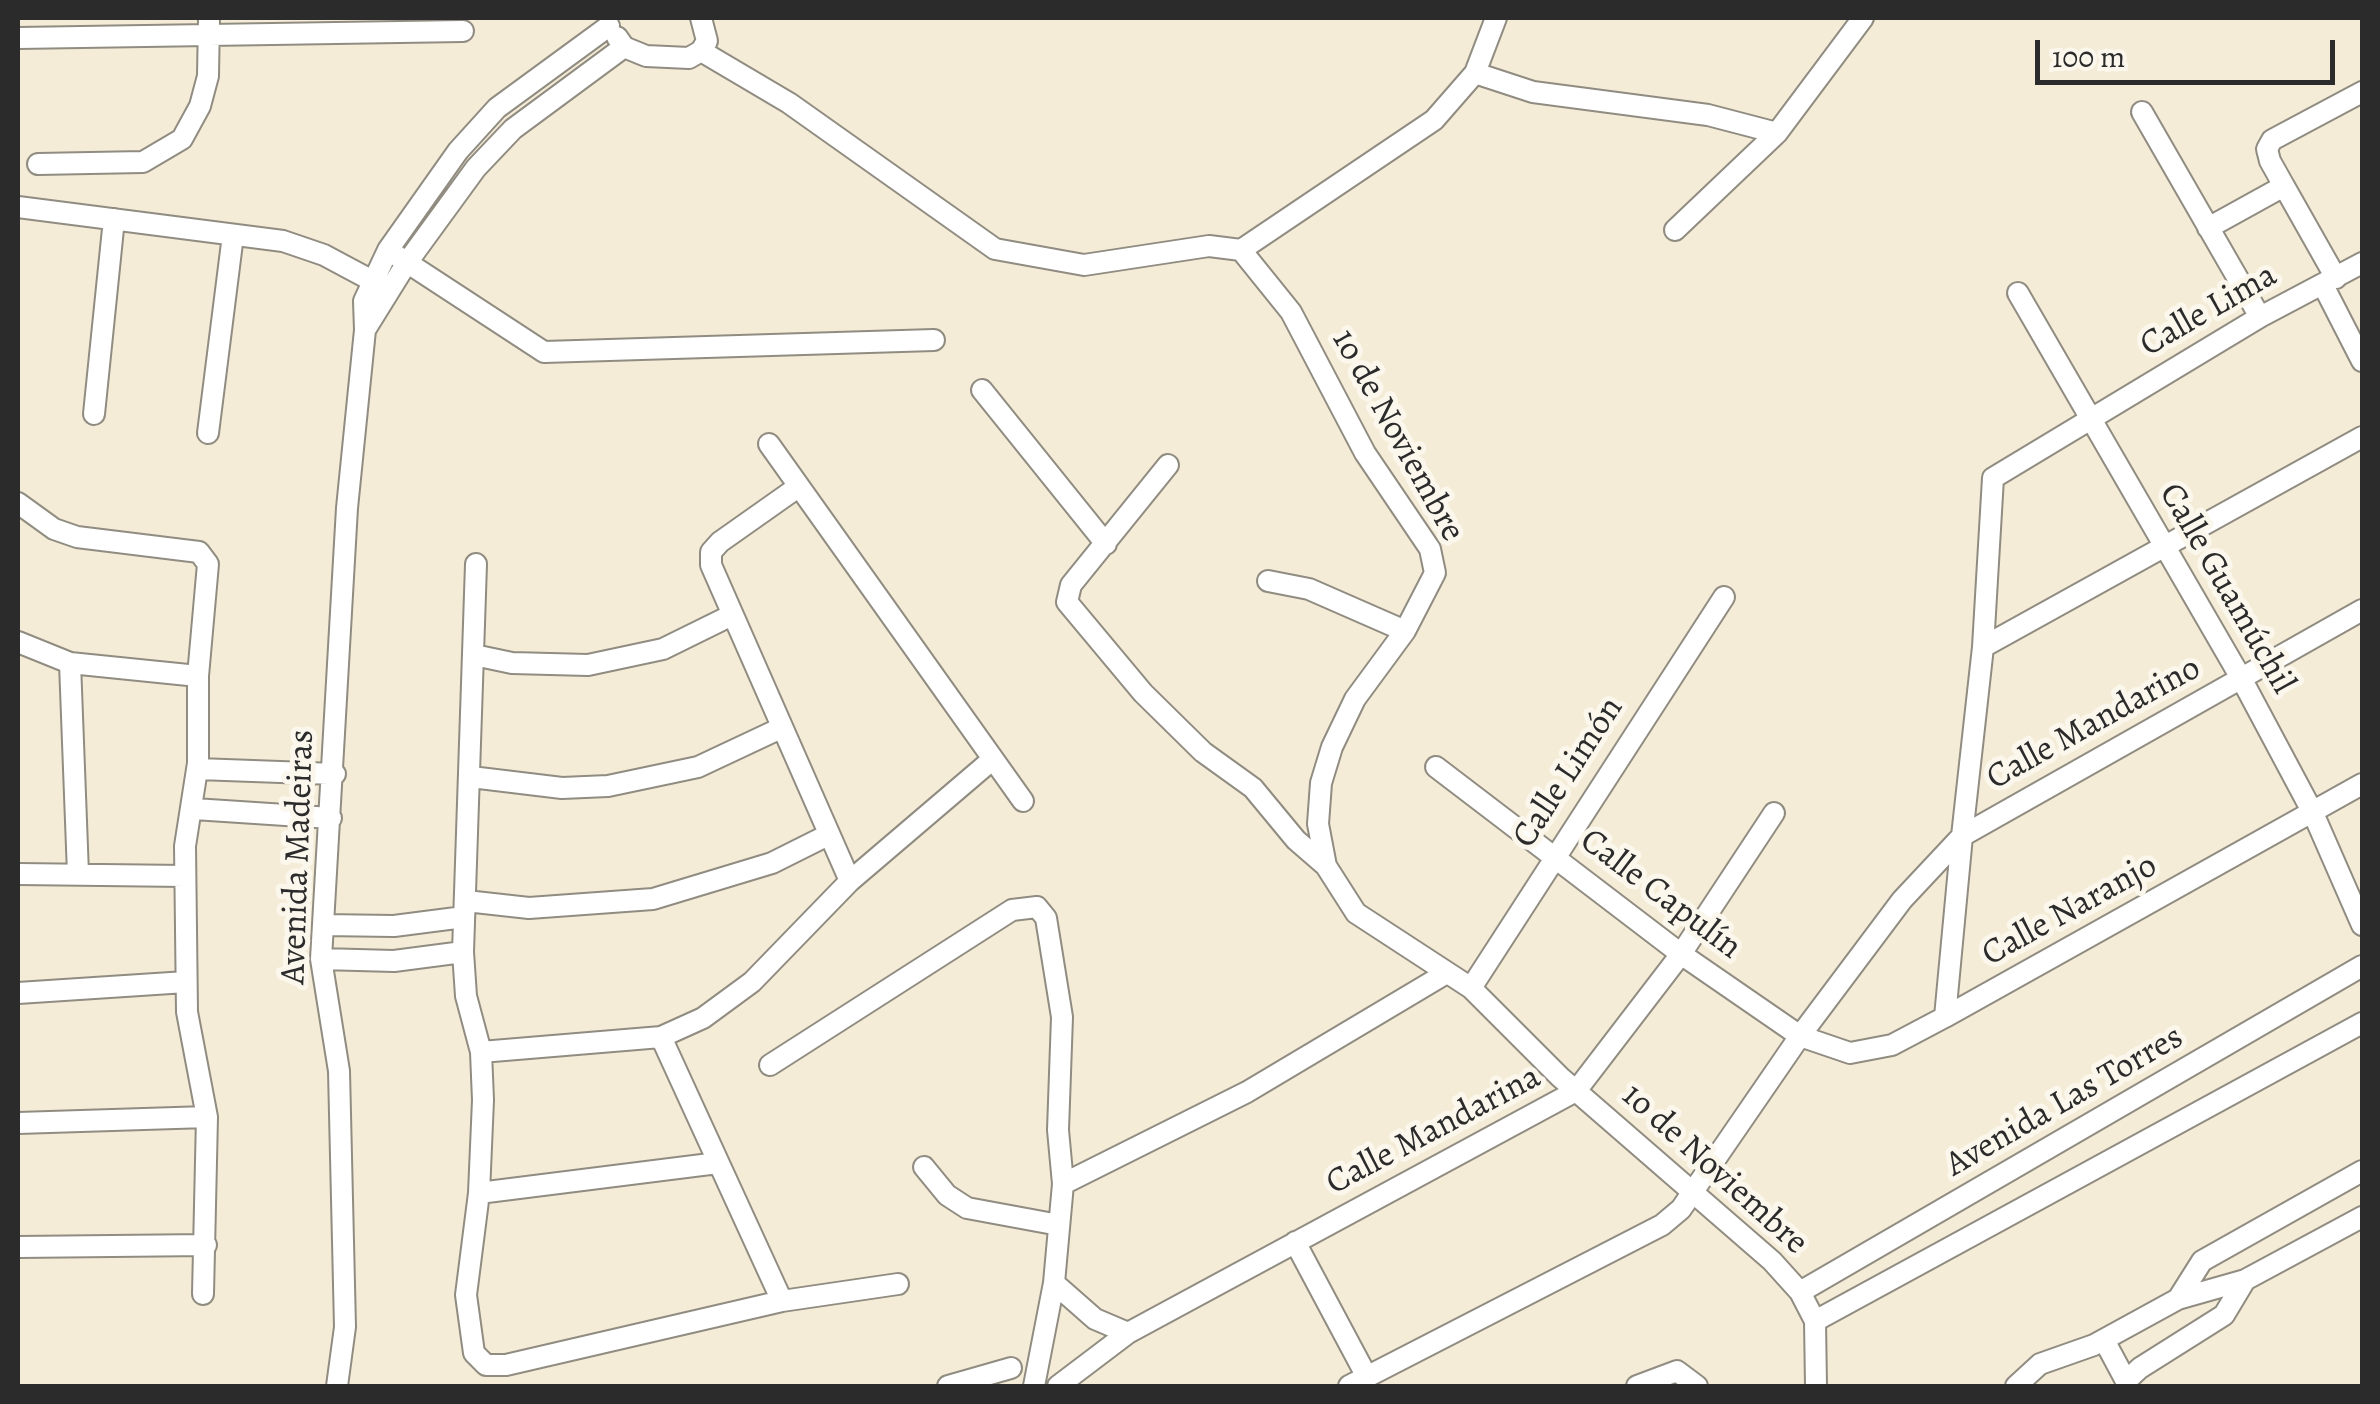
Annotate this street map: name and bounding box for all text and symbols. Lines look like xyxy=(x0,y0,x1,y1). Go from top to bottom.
scale bar xyxy=(2040,20,2340,82)
text: 100 m xyxy=(2052,37,2125,77)
street label: Calle Lima xyxy=(2133,255,2285,367)
street label: 1o de Noviembre xyxy=(1321,323,1473,549)
street label: Calle Guamúchil xyxy=(2149,476,2303,702)
street label: Calle Mandarino xyxy=(1980,648,2208,800)
street label: Calle Limón xyxy=(1505,690,1633,856)
street label: Avenida Madeiras xyxy=(274,729,324,985)
street label: Calle Capulín xyxy=(1571,821,1749,969)
street label: Calle Naranjo xyxy=(1975,846,2165,976)
street label: Avenida Las Torres xyxy=(1939,1017,2191,1187)
street label: Calle Mandarina xyxy=(1320,1057,1548,1205)
street label: 1o de Noviembre xyxy=(1612,1075,1816,1265)

